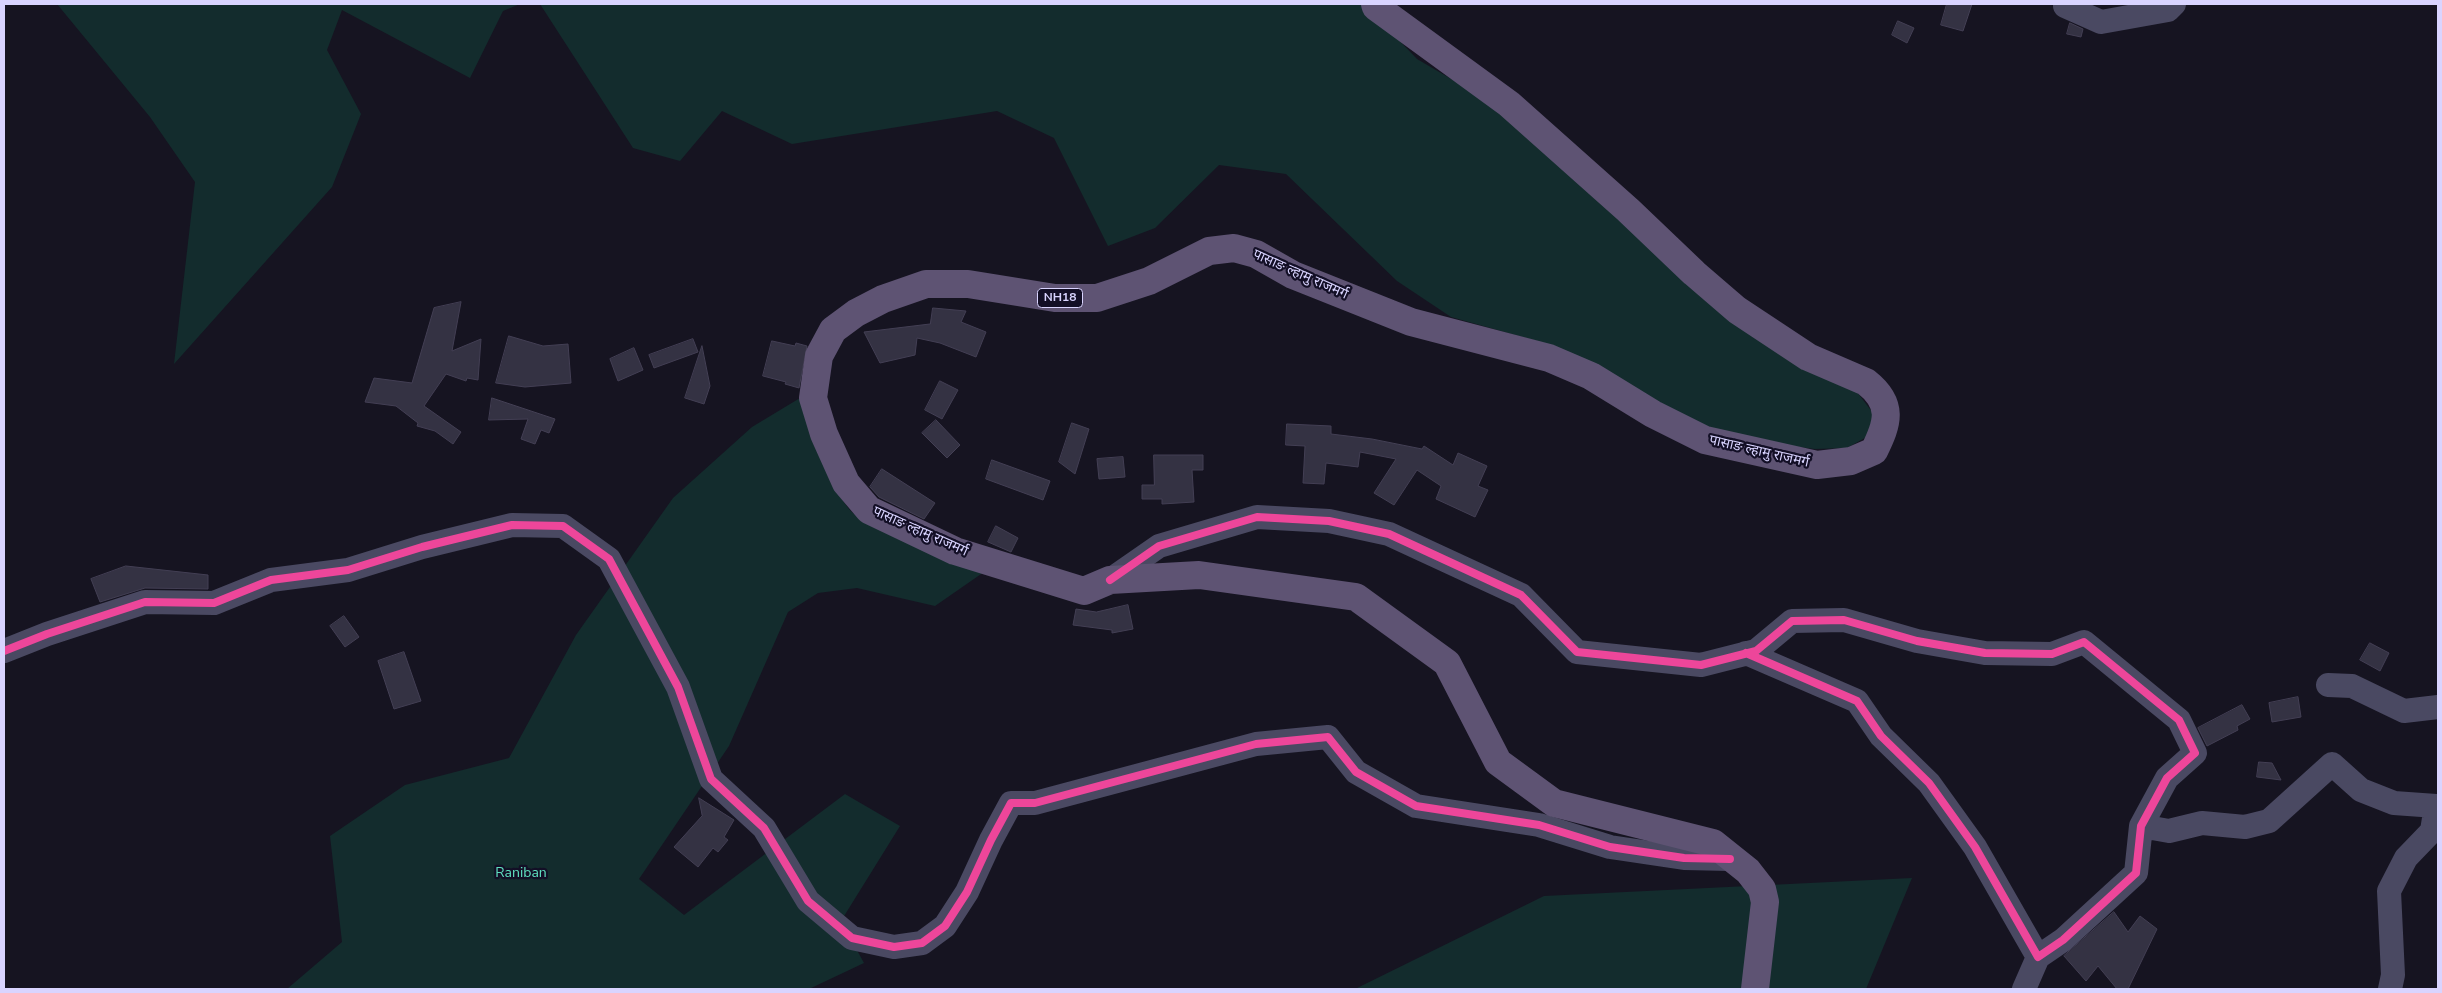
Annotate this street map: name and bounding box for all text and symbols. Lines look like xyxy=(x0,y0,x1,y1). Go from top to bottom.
street label: पासाङ ल्हामु राजमर्ग xyxy=(1250,247,1350,303)
road number: NH18 xyxy=(1038,288,1082,308)
street label: पासाङ ल्हामु राजमर्ग xyxy=(1707,432,1811,472)
street label: पासाङ ल्हामु राजमर्ग xyxy=(870,504,970,560)
park label: Raniban xyxy=(495,866,547,882)

